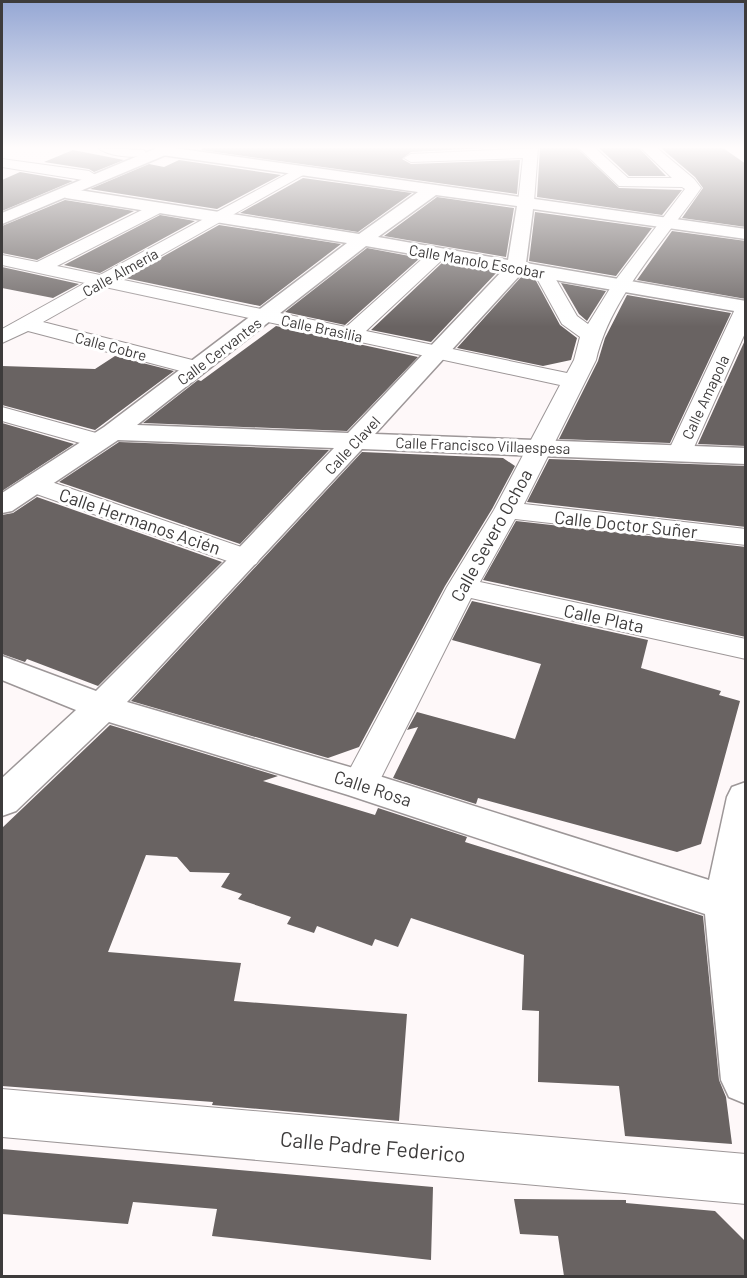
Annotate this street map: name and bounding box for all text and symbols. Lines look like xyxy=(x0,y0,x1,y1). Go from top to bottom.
street label: Calle Manolo Escobar xyxy=(408,240,547,282)
street label: Calle Almería xyxy=(79,244,161,300)
street label: Calle Brasilia xyxy=(280,311,364,345)
street label: Calle Cervantes xyxy=(173,314,265,388)
street label: Calle Cobre xyxy=(73,328,149,364)
street label: Calle Amapola xyxy=(678,352,732,442)
street label: Calle Clavel xyxy=(321,412,383,478)
street label: Calle Francisco Villaespesa xyxy=(395,433,571,457)
street label: Calle Severo Ochoa xyxy=(445,465,537,605)
street label: Calle Hermanos Acién xyxy=(56,483,224,559)
street label: Calle Doctor Suñer xyxy=(553,506,699,543)
street label: Calle Plata xyxy=(562,599,646,637)
street label: Calle Rosa xyxy=(332,765,414,811)
street label: Calle Padre Federico xyxy=(279,1125,467,1167)

